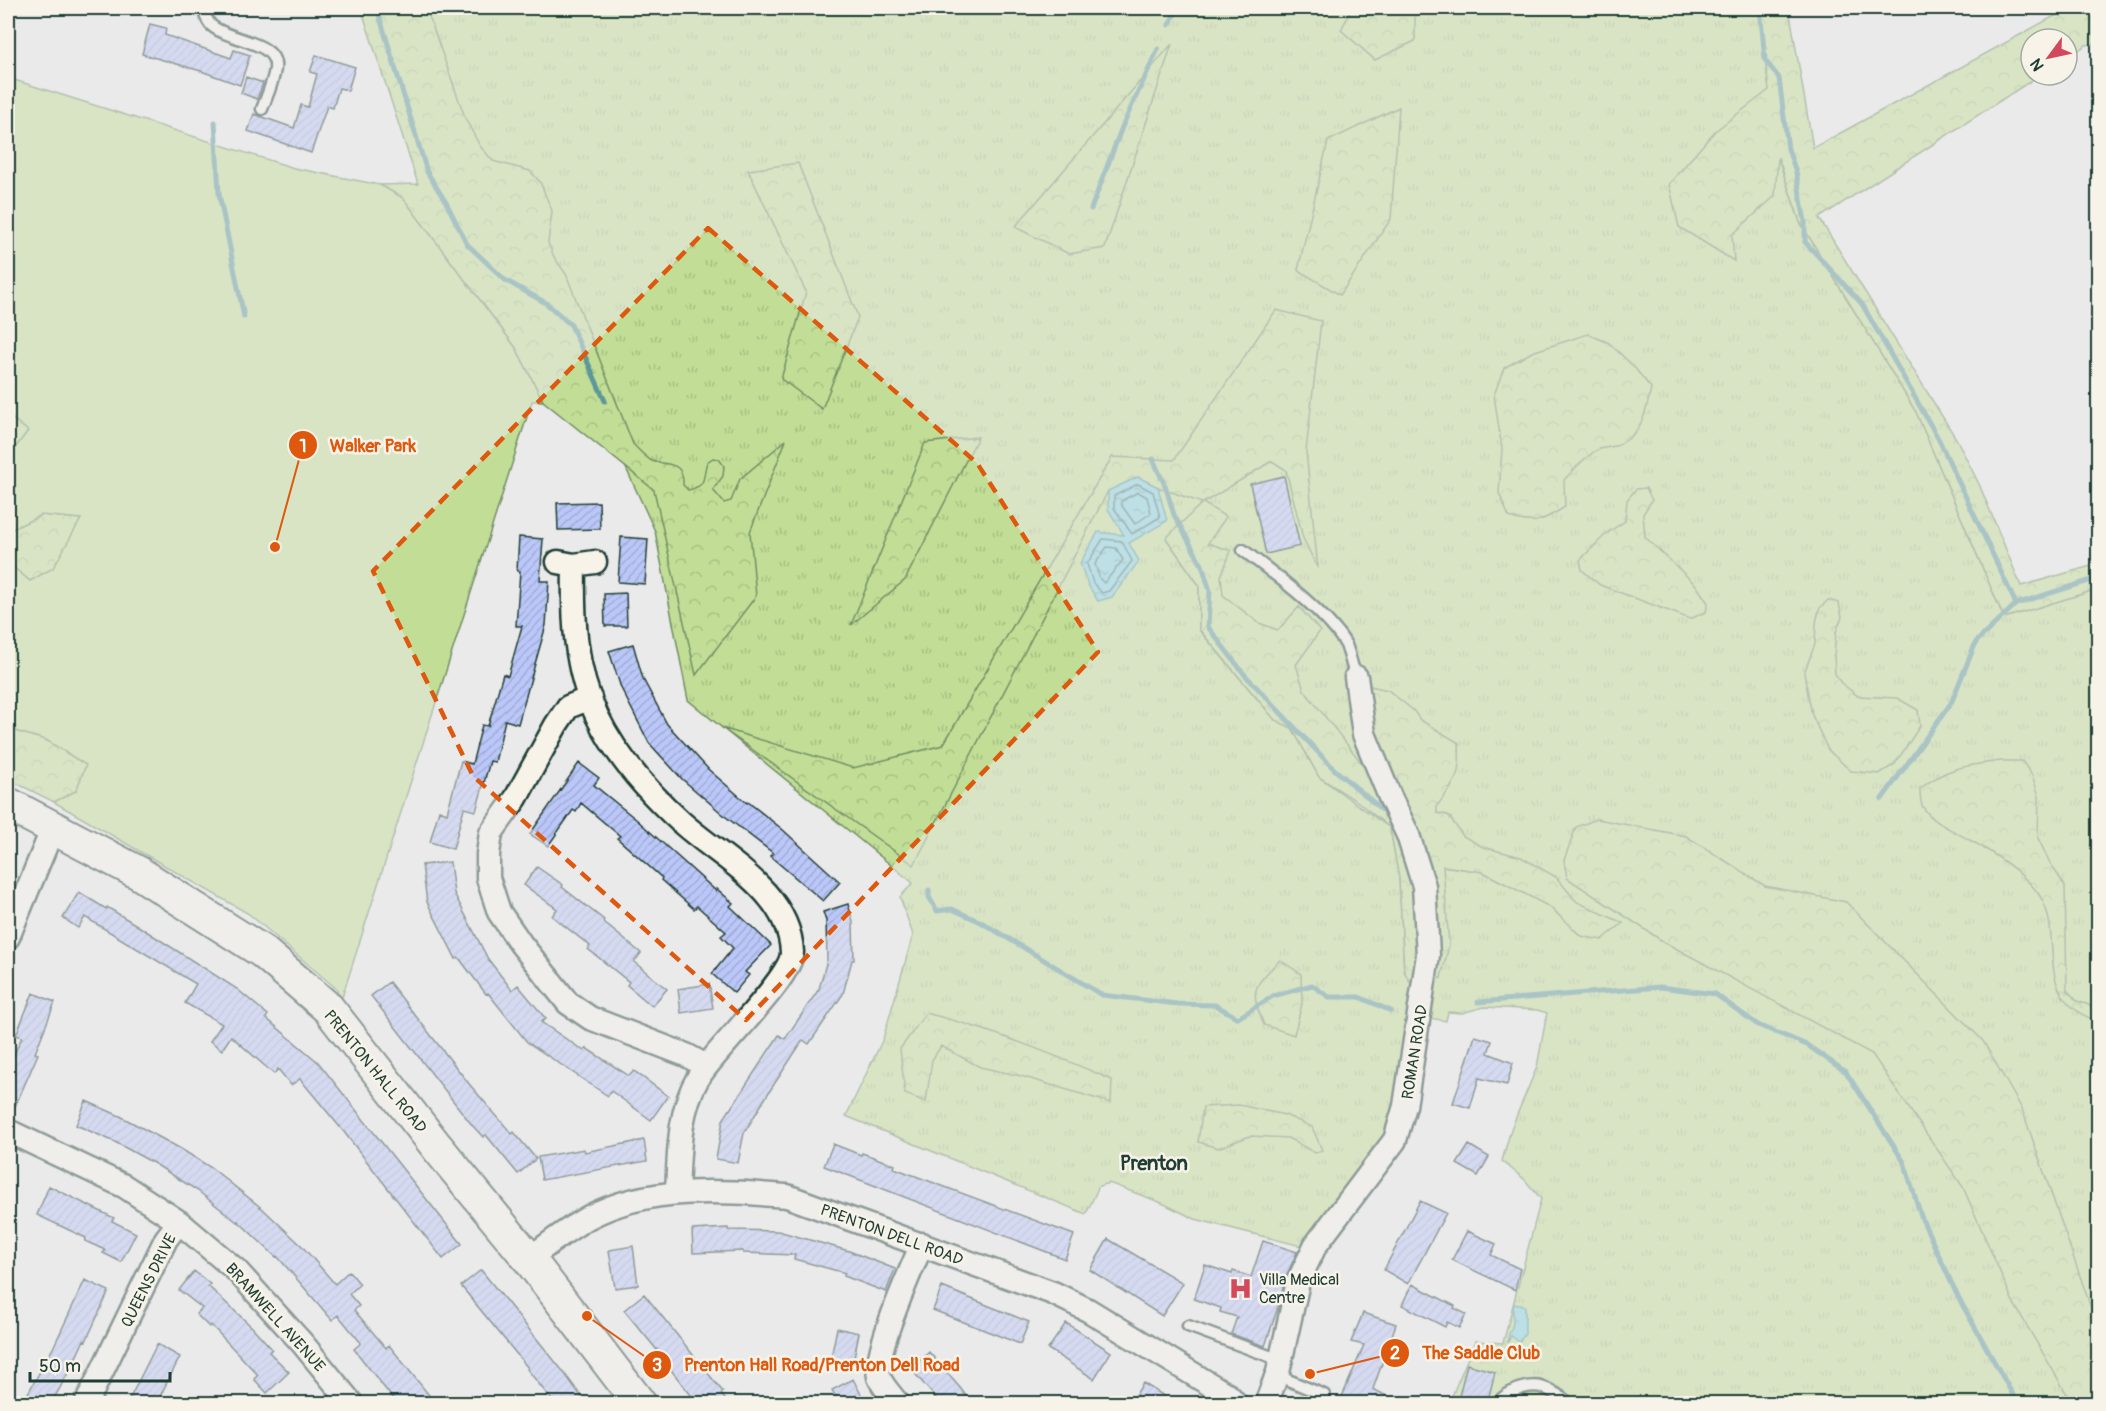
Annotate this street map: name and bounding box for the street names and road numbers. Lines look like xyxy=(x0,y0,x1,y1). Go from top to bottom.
street label: ROMAN ROAD xyxy=(1398,1003,1432,1101)
street label: PRENTON HALL ROAD xyxy=(319,1006,431,1137)
street label: PRENTON DELL ROAD xyxy=(817,1200,966,1270)
street label: QUEENS DRIVE xyxy=(117,1230,181,1331)
street label: BRAMWELL AVENUE xyxy=(221,1259,330,1376)

